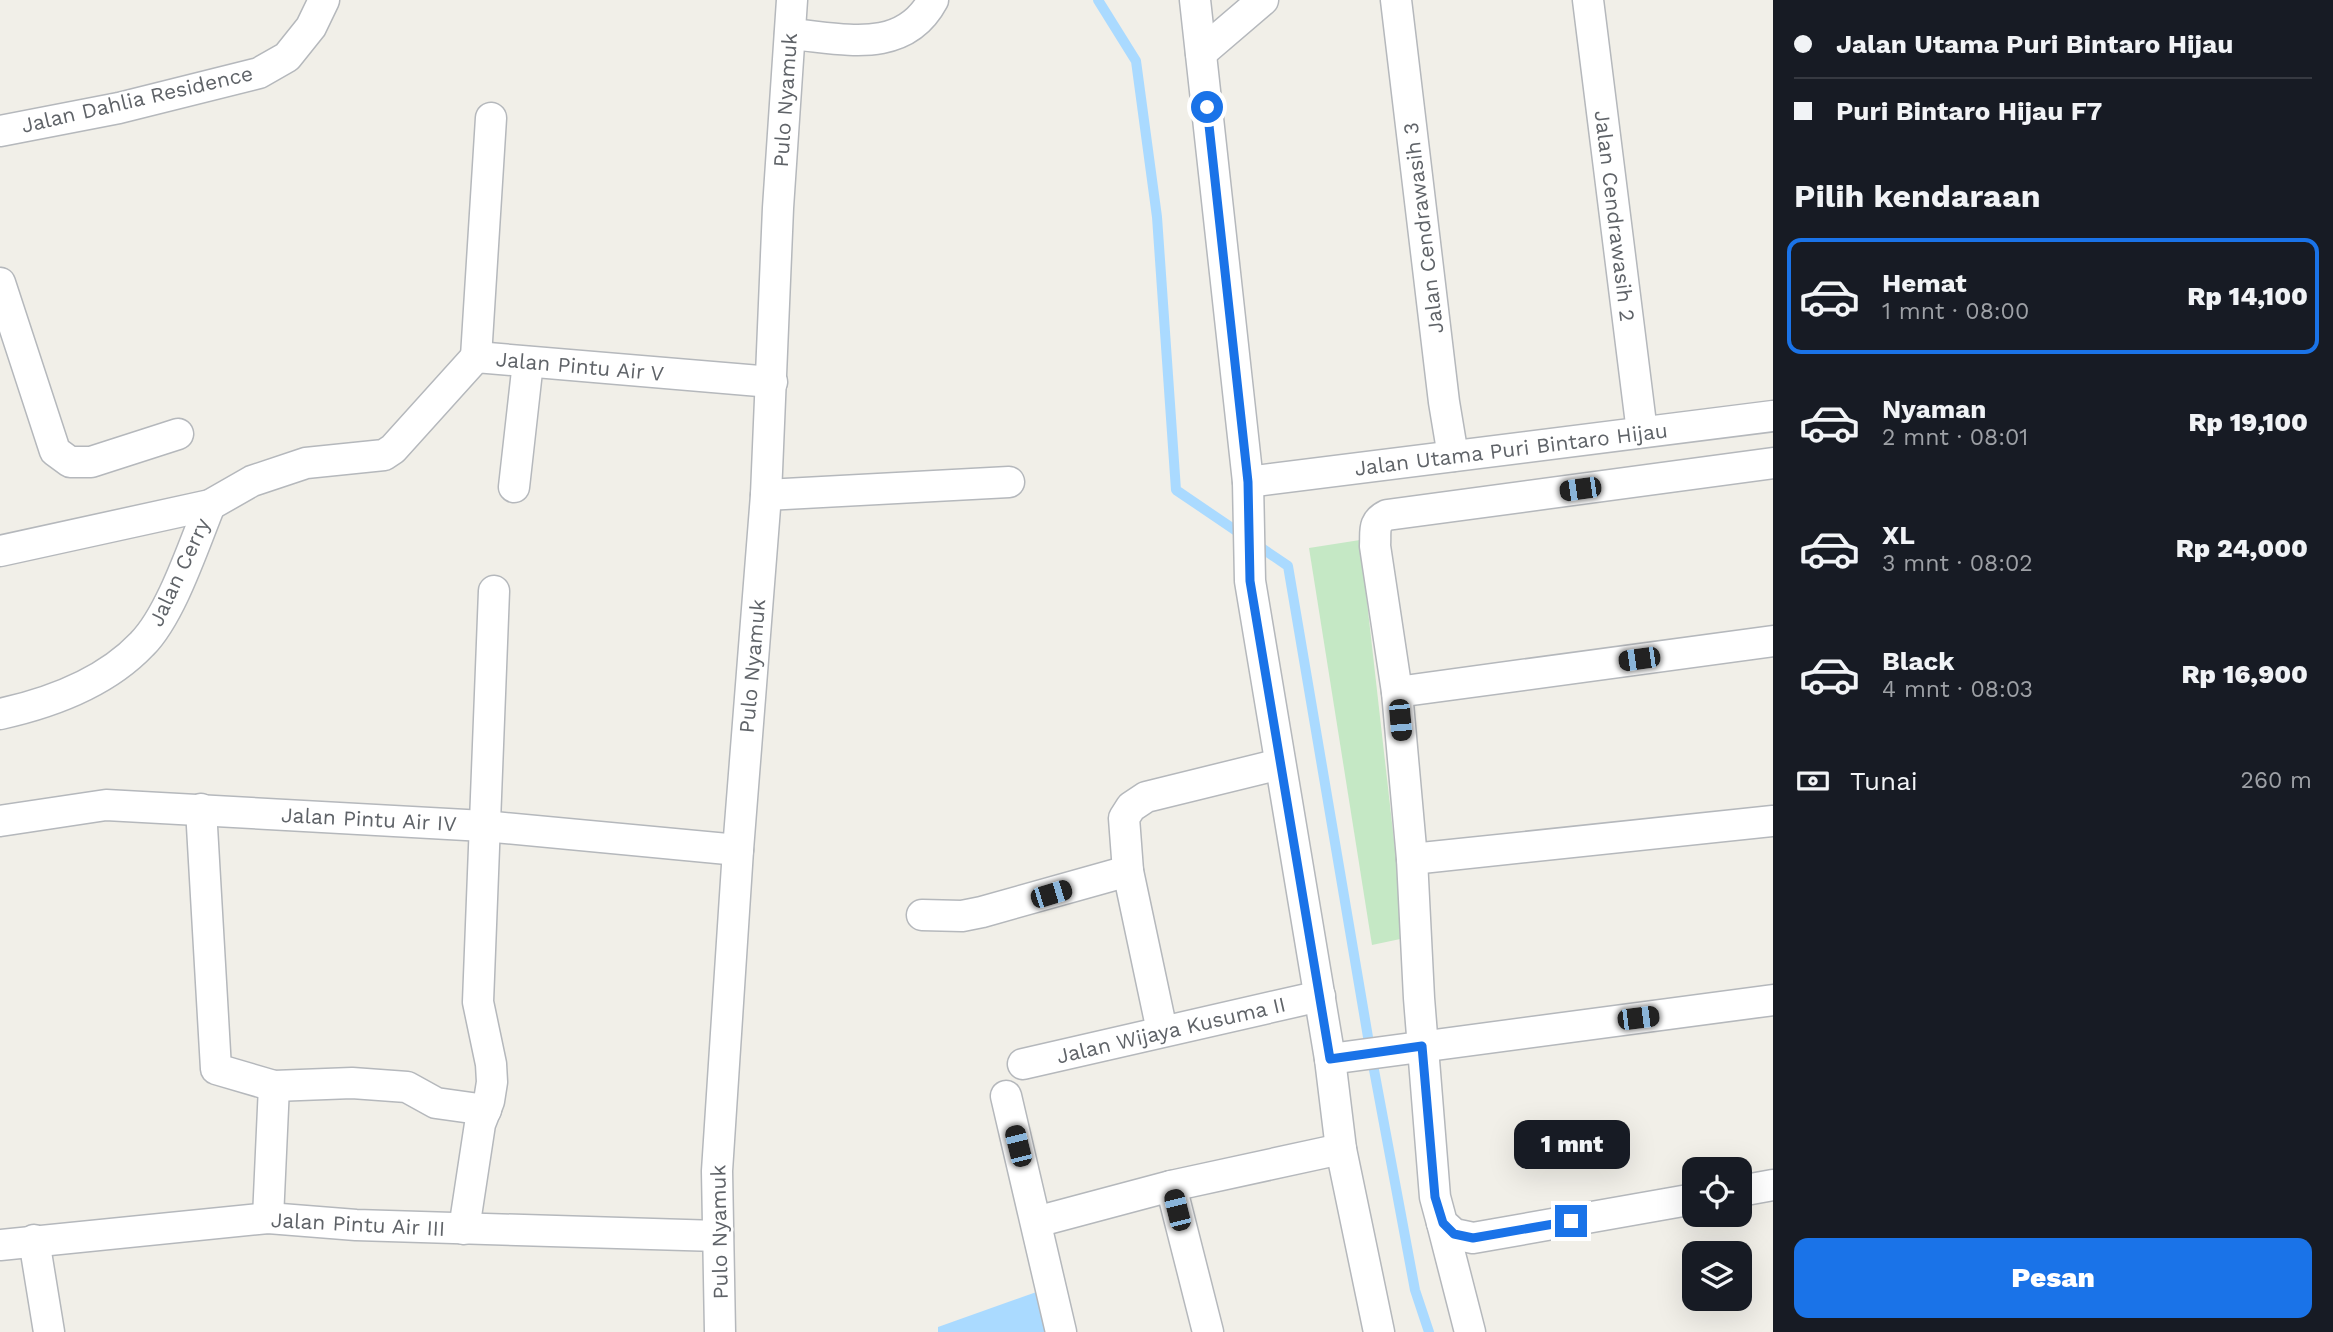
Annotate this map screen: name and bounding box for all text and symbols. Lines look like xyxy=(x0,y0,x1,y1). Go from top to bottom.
text: Jalan Utama Puri Bintaro Hijau xyxy=(1836,29,2233,59)
street label: Pulo Nyamuk xyxy=(768,32,802,168)
street label: Jalan Dahlia Residence xyxy=(19,60,255,138)
route start xyxy=(1191,91,1223,123)
text: Puri Bintaro Hijau F7 xyxy=(1836,96,2102,126)
street label: Jalan Cendrawasih 2 xyxy=(1590,109,1640,323)
street label: Jalan Cendrawasih 3 xyxy=(1398,121,1448,335)
text: Pilih kendaraan xyxy=(1794,177,2041,215)
icon: car xyxy=(1798,265,1861,328)
text: Hemat xyxy=(1882,268,1967,298)
text: Rp 14,100 xyxy=(2187,281,2308,311)
text: 1 mnt · 08:00 xyxy=(1882,298,2029,325)
street label: Jalan Pintu Air V xyxy=(495,346,666,386)
icon: car xyxy=(1798,391,1861,454)
text: Nyaman xyxy=(1882,394,1986,424)
text: Rp 19,100 xyxy=(2188,407,2308,437)
street label: Jalan Utama Puri Bintaro Hijau xyxy=(1353,417,1669,481)
text: 2 mnt · 08:01 xyxy=(1882,424,2028,451)
car xyxy=(1558,476,1603,502)
street label: Jalan Cerry xyxy=(143,514,215,630)
icon: car xyxy=(1798,517,1861,580)
text: XL xyxy=(1882,520,1915,550)
text: Rp 24,000 xyxy=(2176,533,2308,563)
text: 3 mnt · 08:02 xyxy=(1882,550,2033,577)
street label: Pulo Nyamuk xyxy=(734,598,770,734)
icon: car xyxy=(1798,643,1861,706)
car xyxy=(1617,646,1662,672)
text: Black xyxy=(1882,646,1954,676)
text: Rp 16,900 xyxy=(2181,659,2308,689)
text: 4 mnt · 08:03 xyxy=(1882,676,2033,703)
car xyxy=(1388,698,1413,742)
icon: cash xyxy=(1794,762,1832,800)
text: Tunai xyxy=(1850,766,1918,796)
text: 260 m xyxy=(2241,767,2312,794)
street label: Jalan Pintu Air IV xyxy=(281,802,458,836)
car xyxy=(1028,878,1075,910)
street label: Jalan Wijaya Kusuma II xyxy=(1054,991,1288,1069)
car xyxy=(1616,1005,1661,1031)
callout: 1 mnt xyxy=(1513,1120,1629,1168)
car xyxy=(1003,1123,1034,1169)
text: 1 mnt xyxy=(1541,1131,1603,1158)
map controls xyxy=(1682,1157,1752,1311)
button: locate xyxy=(1682,1157,1752,1227)
street label: Pulo Nyamuk xyxy=(705,1164,733,1300)
car xyxy=(1162,1187,1193,1233)
route end xyxy=(1555,1205,1587,1237)
street label: Jalan Pintu Air III xyxy=(270,1207,446,1241)
button: Pesan xyxy=(1794,1238,2312,1318)
button: layers xyxy=(1682,1241,1752,1311)

